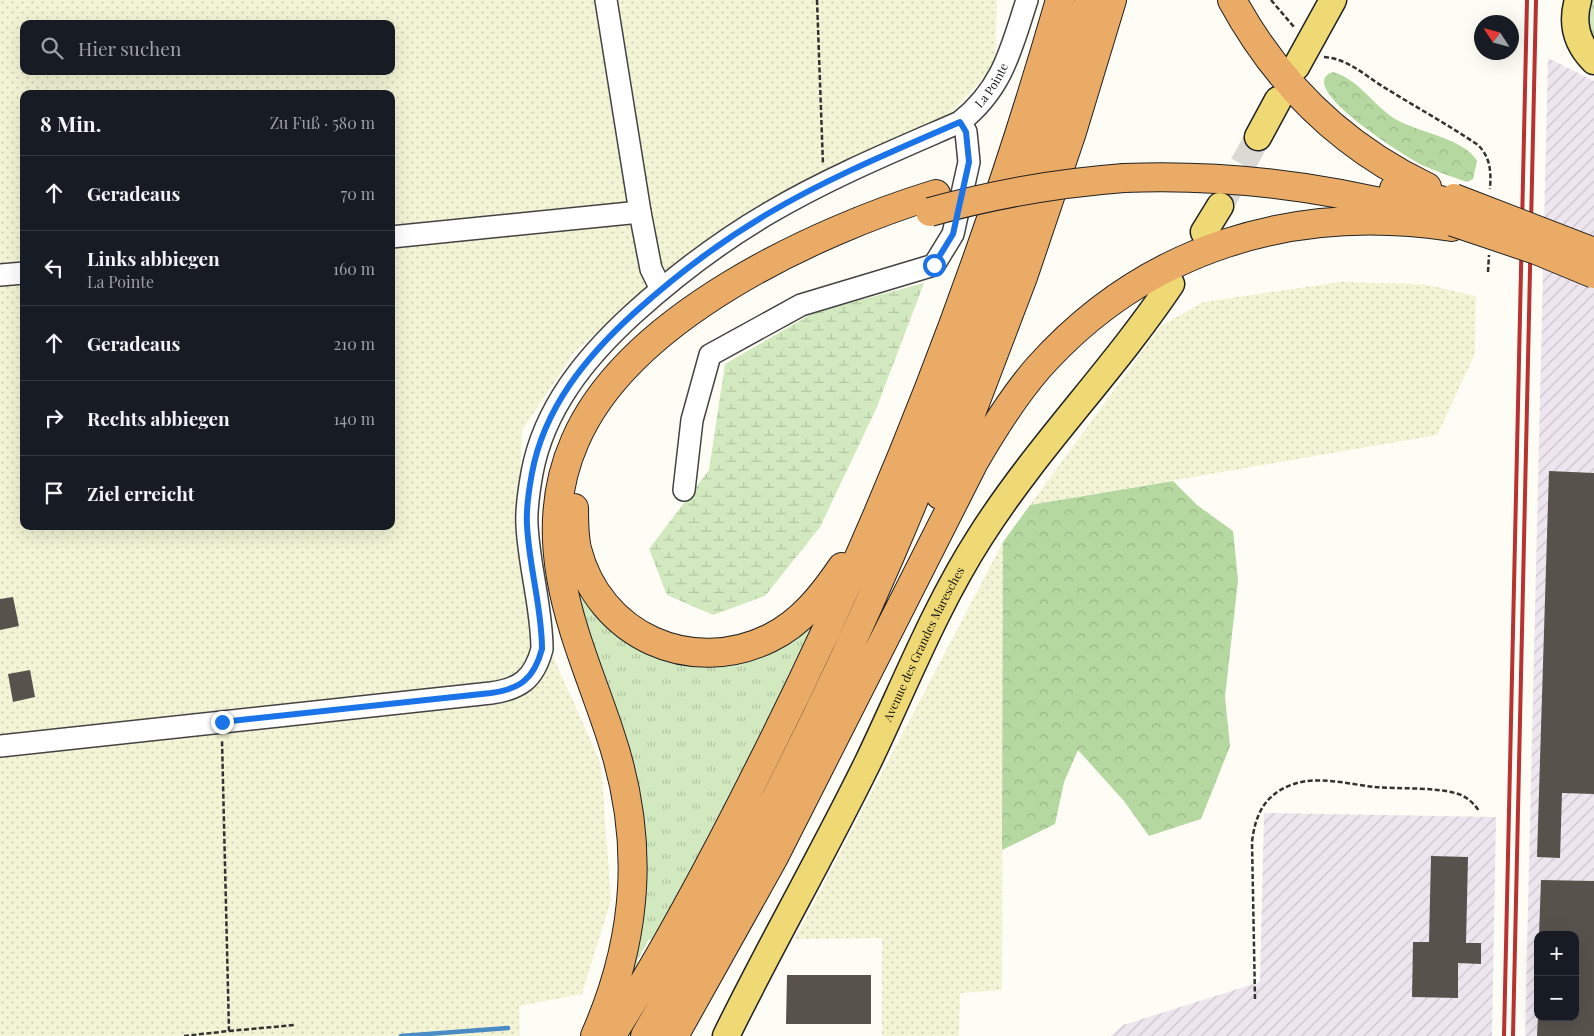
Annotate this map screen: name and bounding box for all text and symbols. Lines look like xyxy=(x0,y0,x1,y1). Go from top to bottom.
north arrow xyxy=(1474,15,1519,60)
search box xyxy=(20,20,395,75)
icon: search xyxy=(38,34,66,62)
text: Hier suchen xyxy=(78,35,181,61)
street label: La Pointe xyxy=(971,60,1011,111)
text: 8 Min. xyxy=(40,109,101,137)
text: Zu Fuß · 580 m xyxy=(270,112,375,133)
icon: ahead xyxy=(40,179,68,207)
text: Geradeaus xyxy=(87,180,180,206)
text: 70 m xyxy=(341,183,375,204)
text: Links abbiegen xyxy=(87,245,220,271)
icon: left xyxy=(40,254,68,282)
route start xyxy=(923,254,946,277)
text: 160 m xyxy=(333,258,375,279)
text: La Pointe xyxy=(87,271,154,292)
icon: ahead xyxy=(40,329,68,357)
text: Geradeaus xyxy=(87,330,180,356)
text: 210 m xyxy=(334,333,375,354)
icon: right xyxy=(40,404,68,432)
text: Rechts abbiegen xyxy=(87,405,230,431)
text: 140 m xyxy=(333,408,375,429)
icon: arrive xyxy=(40,479,68,507)
text: Ziel erreicht xyxy=(87,480,195,506)
street label: Avenue des Grandes Maresches xyxy=(879,564,967,725)
route end xyxy=(211,711,234,734)
map controls xyxy=(1534,931,1579,1021)
button: + xyxy=(1534,931,1579,976)
button: − xyxy=(1534,976,1579,1021)

